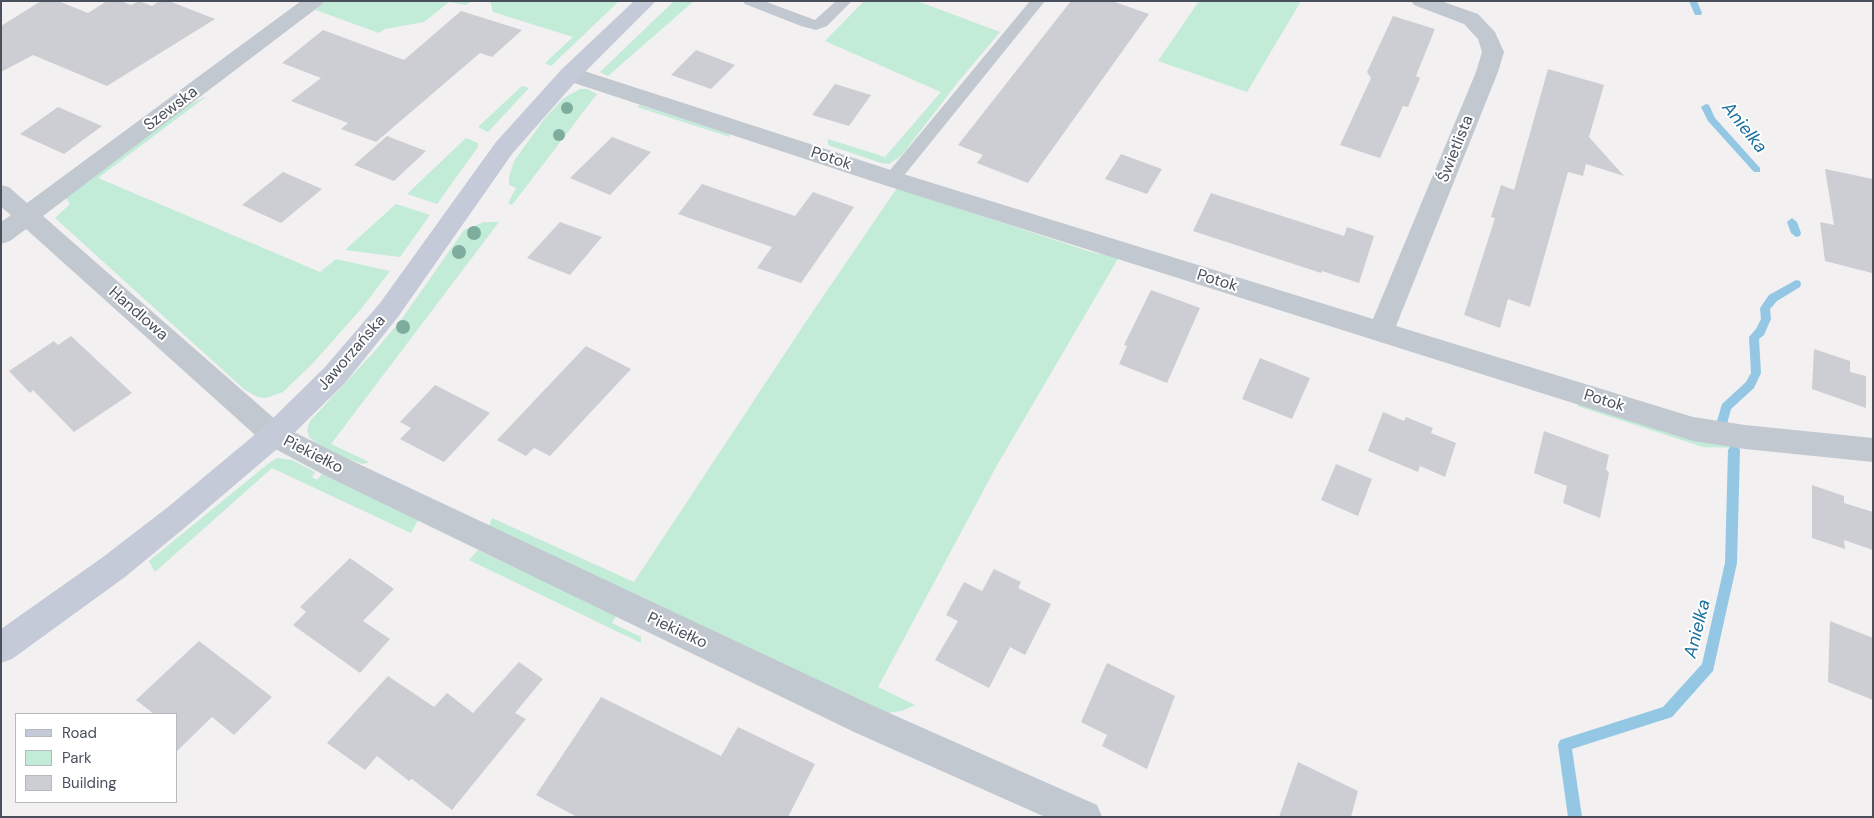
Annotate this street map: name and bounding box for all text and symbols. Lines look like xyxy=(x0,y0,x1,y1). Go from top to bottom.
street label: Szewska xyxy=(140,83,202,135)
water label: Anielka xyxy=(1717,98,1771,158)
street label: Świetlista xyxy=(1434,113,1478,185)
street label: Potok xyxy=(808,143,854,175)
street label: Potok xyxy=(1194,266,1240,296)
street label: Handlowa xyxy=(104,283,172,345)
street label: Jaworzańska xyxy=(314,311,390,395)
street label: Potok xyxy=(1581,386,1627,416)
street label: Piekiełko xyxy=(280,432,346,478)
water label: Anielka xyxy=(1680,597,1716,661)
street label: Piekiełko xyxy=(644,609,710,653)
legend xyxy=(15,713,178,803)
text: Road xyxy=(62,723,97,743)
text: Park xyxy=(62,748,92,768)
text: Building xyxy=(62,773,117,793)

